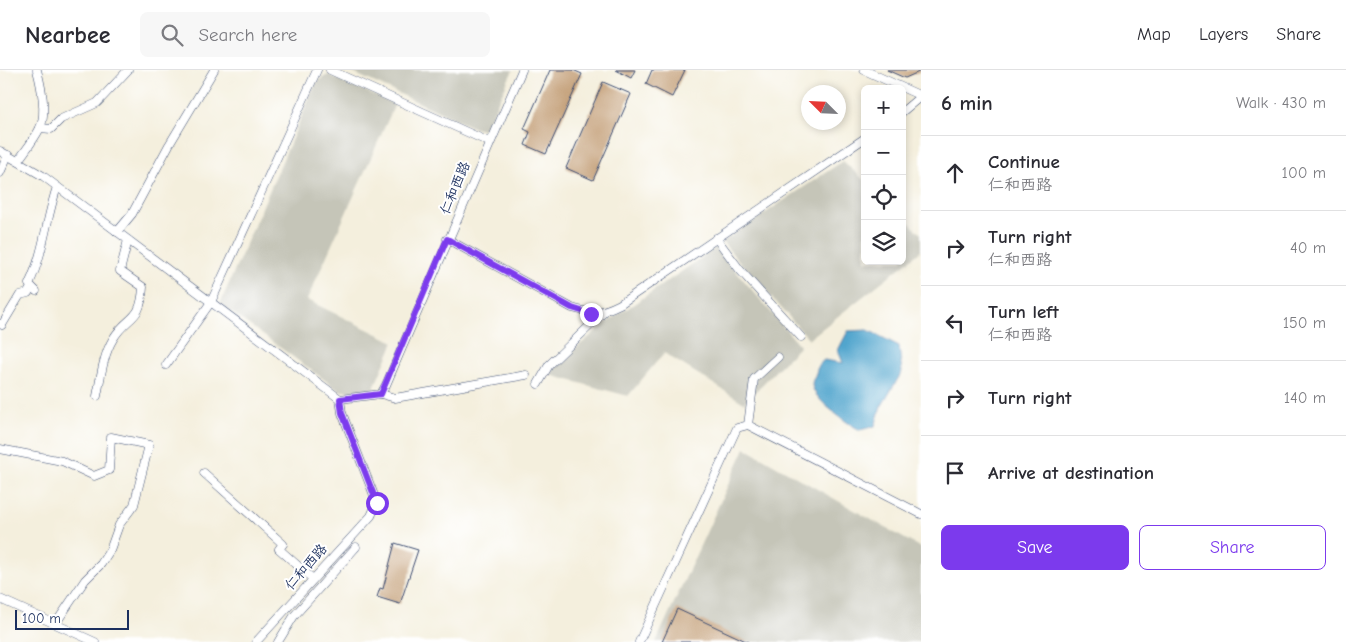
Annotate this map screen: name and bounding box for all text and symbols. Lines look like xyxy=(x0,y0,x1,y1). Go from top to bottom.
search box xyxy=(140,12,490,57)
text: Nearbee xyxy=(25,21,110,49)
icon: search xyxy=(158,21,186,49)
text: Search here xyxy=(198,24,297,46)
text: Map xyxy=(1137,24,1171,45)
text: Layers xyxy=(1199,24,1248,45)
text: Share xyxy=(1276,24,1321,45)
north arrow xyxy=(801,85,846,130)
map controls xyxy=(861,85,906,265)
button: + xyxy=(861,85,906,130)
text: 6 min xyxy=(941,91,993,115)
text: Walk · 430 m xyxy=(1236,94,1326,112)
button: − xyxy=(861,130,906,175)
text: Continue xyxy=(988,151,1060,173)
street label: 仁和西路 xyxy=(436,159,474,217)
icon: ahead xyxy=(941,159,969,187)
text: 100 m xyxy=(1282,164,1326,182)
button: locate xyxy=(861,175,906,220)
text: 仁和西路 xyxy=(988,176,1052,194)
button: layers xyxy=(861,220,906,265)
text: Turn right xyxy=(988,226,1072,248)
icon: right xyxy=(941,234,969,262)
text: 40 m xyxy=(1290,239,1326,257)
text: 仁和西路 xyxy=(988,251,1052,269)
text: Turn left xyxy=(988,301,1059,323)
route end xyxy=(580,303,603,326)
icon: left xyxy=(941,309,969,337)
text: 150 m xyxy=(1283,314,1326,332)
text: 仁和西路 xyxy=(988,326,1052,344)
icon: right xyxy=(941,384,969,412)
text: Turn right xyxy=(988,387,1072,409)
text: 140 m xyxy=(1284,389,1326,407)
icon: arrive xyxy=(941,459,969,487)
text: Arrive at destination xyxy=(988,462,1154,484)
route start xyxy=(366,492,389,515)
button: Save xyxy=(941,525,1129,570)
button: Share xyxy=(1139,525,1326,570)
street label: 仁和西路 xyxy=(281,540,331,594)
scale bar xyxy=(15,607,129,630)
text: 100 m xyxy=(22,610,61,627)

